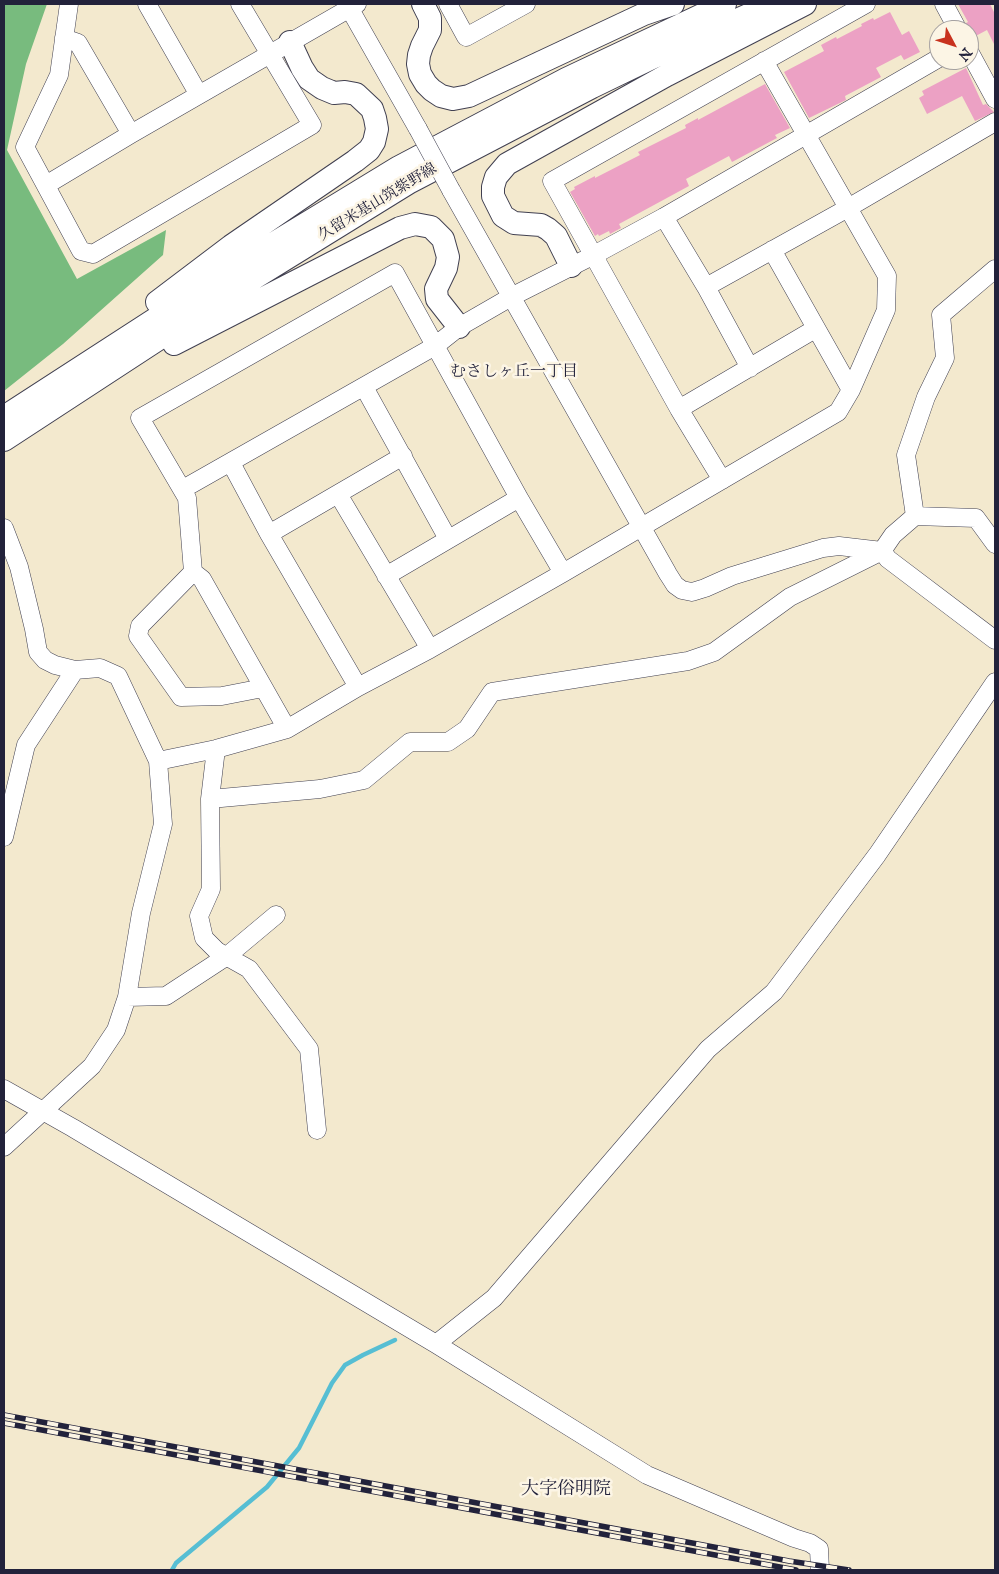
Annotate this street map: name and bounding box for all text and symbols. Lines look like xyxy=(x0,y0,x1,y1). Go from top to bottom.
north arrow xyxy=(929,20,979,70)
text: N xyxy=(954,44,976,64)
street label: 久留米基山筑紫野線 xyxy=(316,161,440,245)
district label: むさしヶ丘一丁目 xyxy=(450,363,578,383)
district label: 大字俗明院 xyxy=(521,1479,611,1501)

